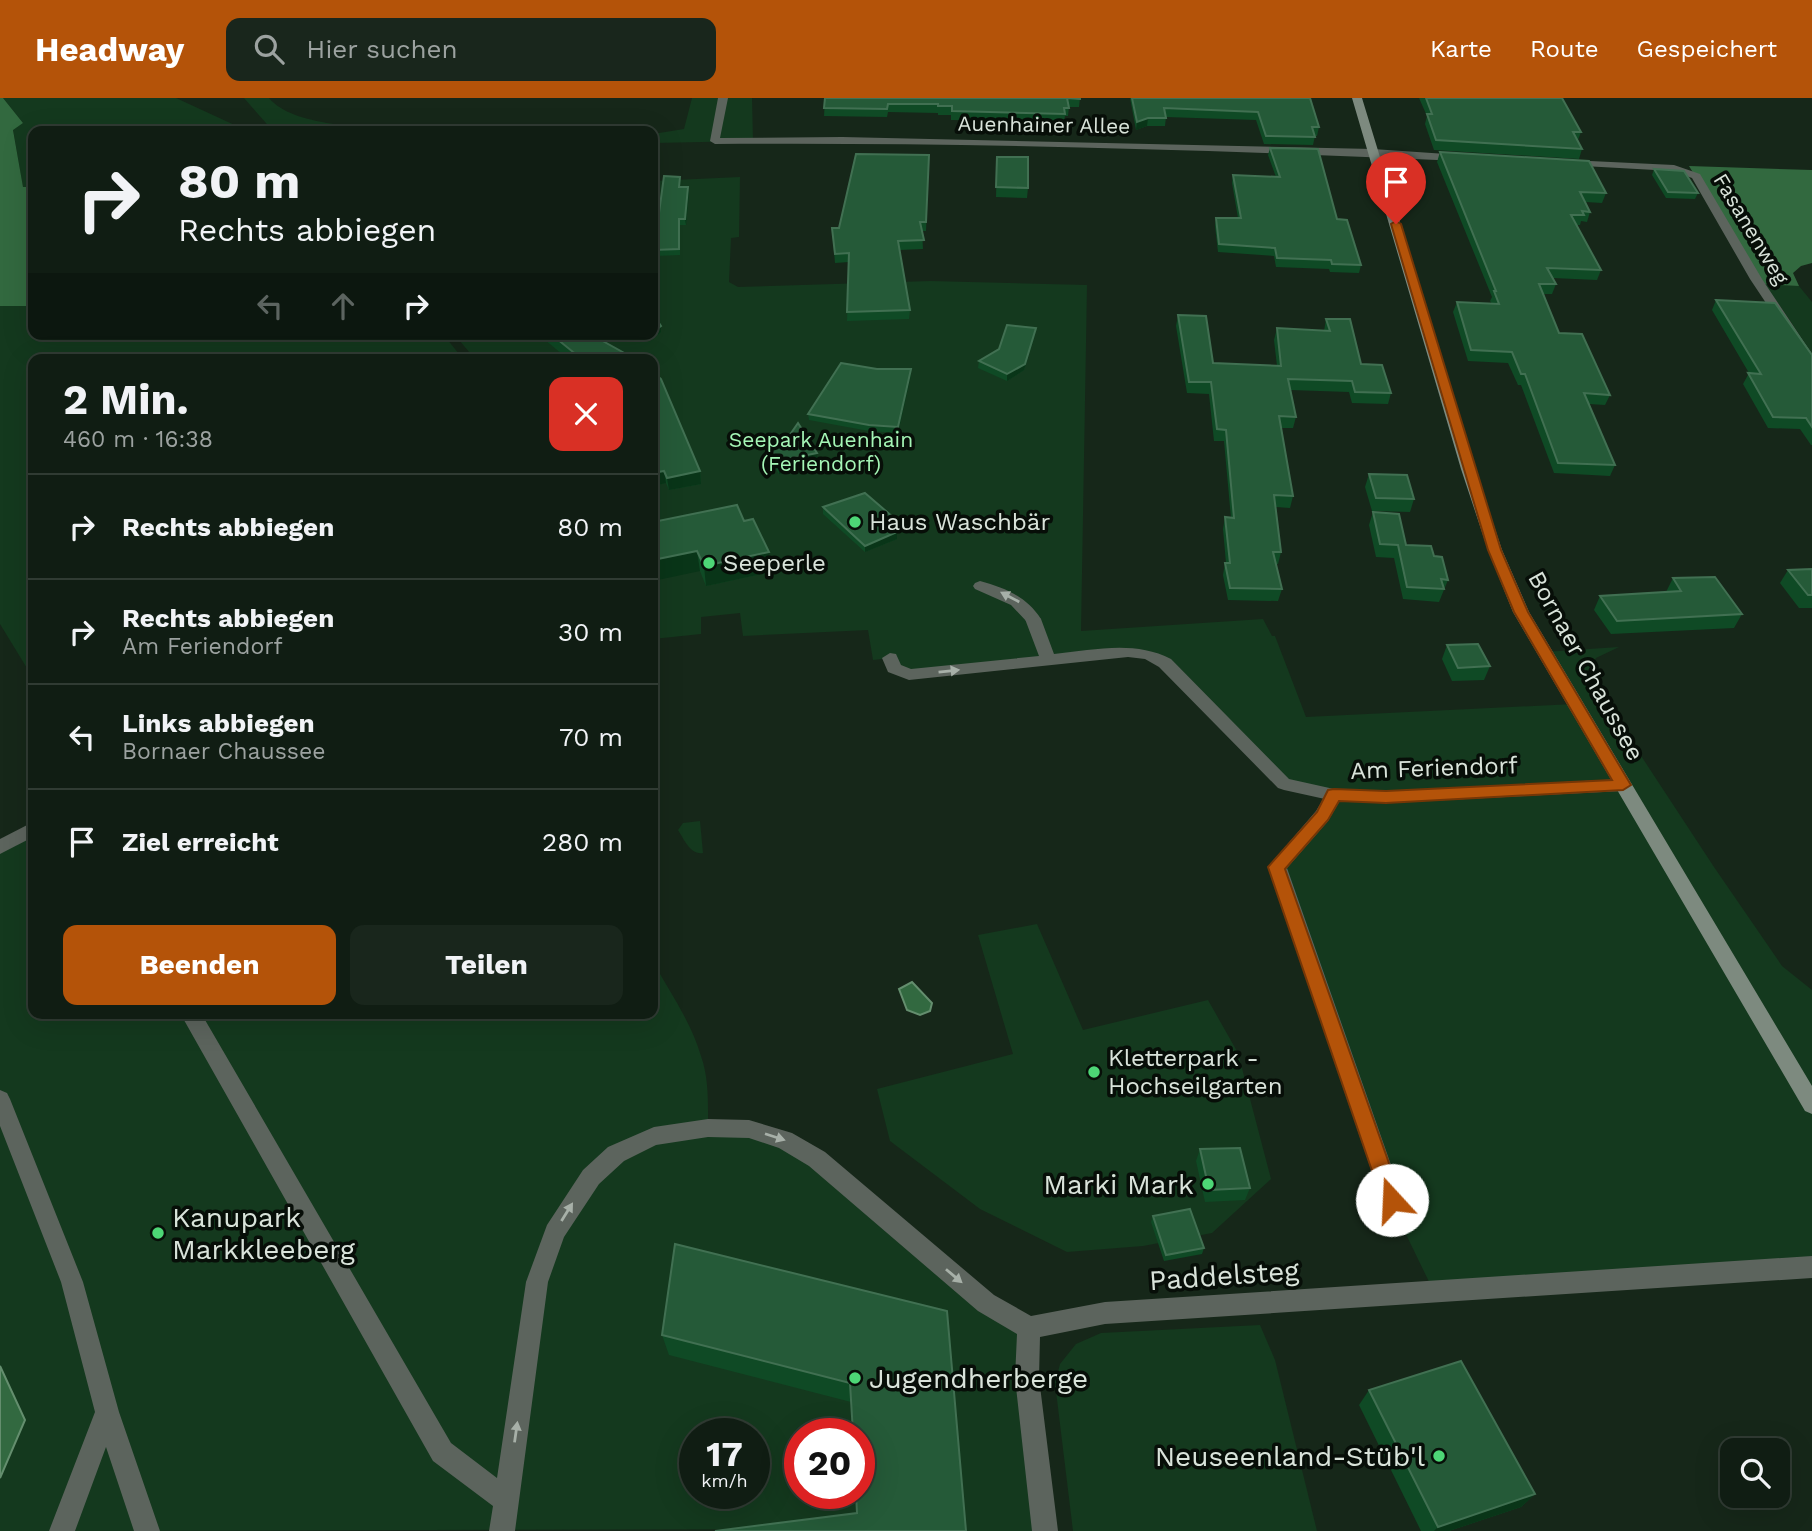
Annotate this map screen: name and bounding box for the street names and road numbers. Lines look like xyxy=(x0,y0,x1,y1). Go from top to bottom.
street label: Auenhainer Allee xyxy=(957,110,1131,139)
street label: Fasanenweg xyxy=(1709,169,1795,289)
street label: Bornaer Chaussee xyxy=(1522,566,1650,766)
street label: Am Feriendorf xyxy=(1350,751,1519,785)
street label: Paddelsteg xyxy=(1148,1254,1300,1297)

